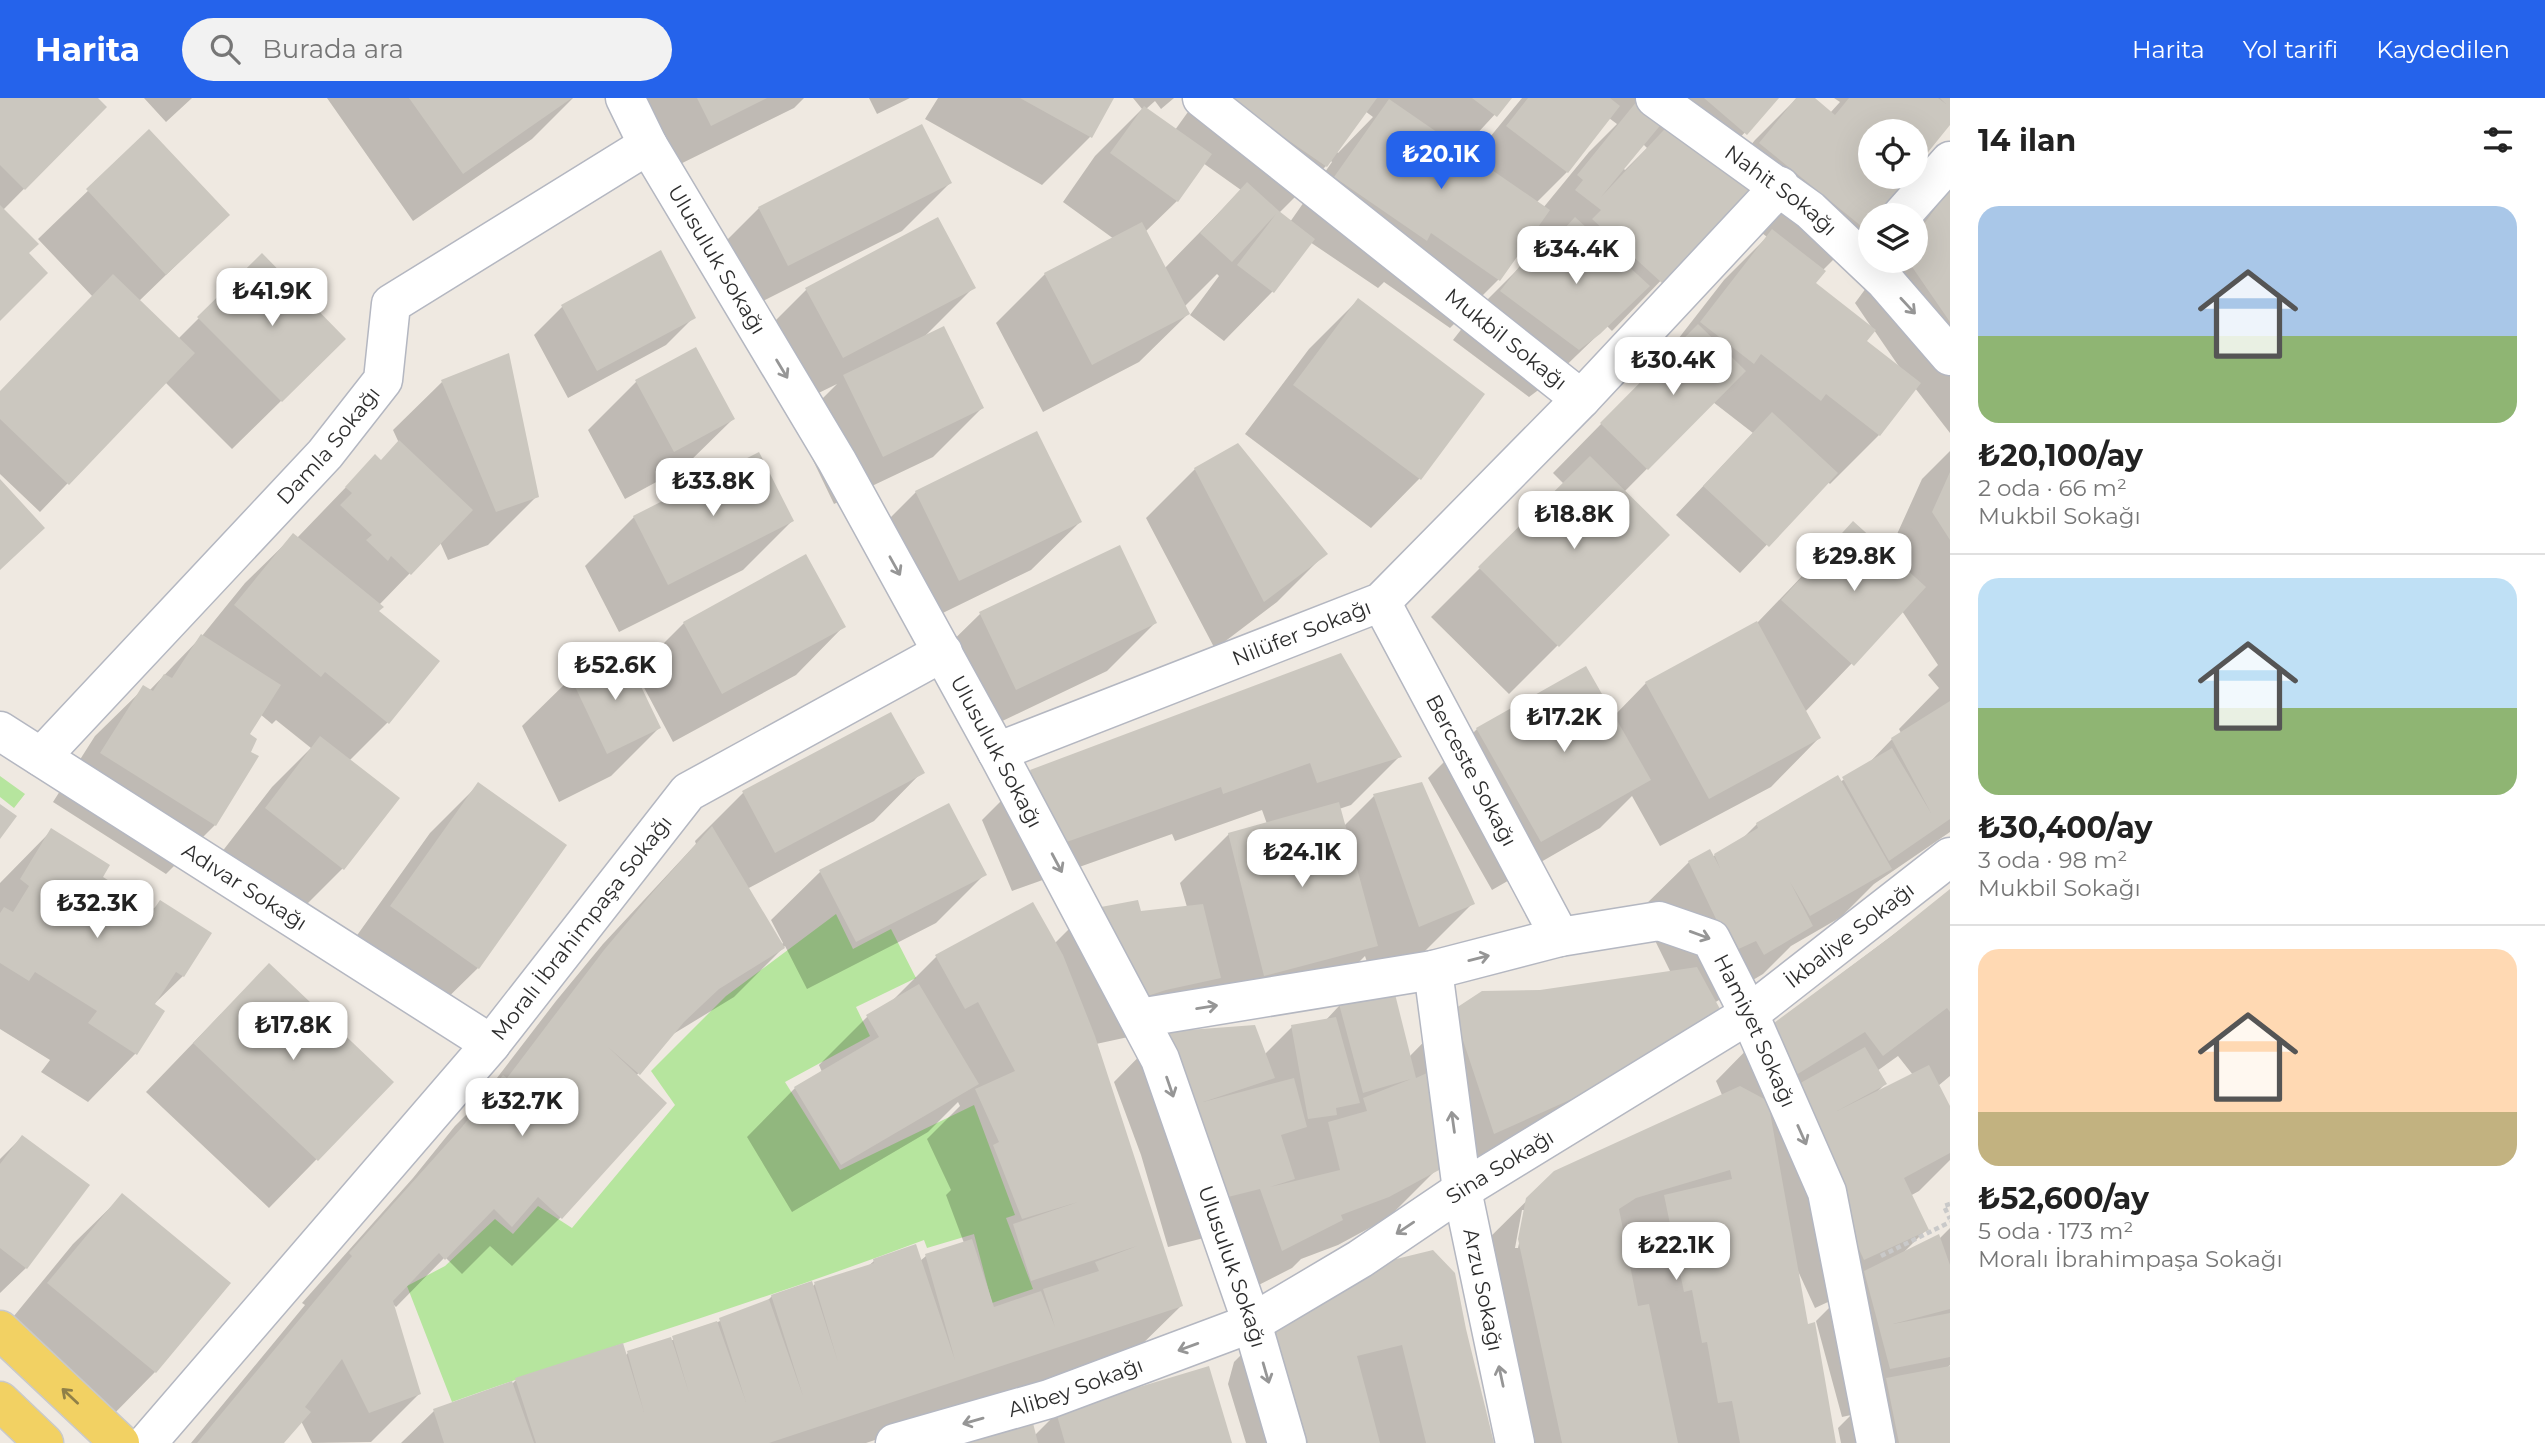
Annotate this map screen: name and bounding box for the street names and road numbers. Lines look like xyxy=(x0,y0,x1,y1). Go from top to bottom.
street label: Nahit Sokağı xyxy=(1720,140,1842,241)
street label: Ulusuluk Sokağı xyxy=(663,180,771,339)
street label: Mukbil Sokağı xyxy=(1440,283,1572,395)
street label: Damla Sokağı xyxy=(271,381,385,509)
street label: Nilüfer Sokağı xyxy=(1228,594,1374,671)
street label: Ulusuluk Sokağı xyxy=(945,671,1048,832)
street label: Berceste Sokağı xyxy=(1421,690,1522,850)
street label: Moralı İbrahimpaşa Sokağı xyxy=(486,810,677,1045)
street label: Adıvar Sokağı xyxy=(178,837,312,935)
street label: İkbaliye Sokağı xyxy=(1780,877,1919,993)
street label: Hamiyet Sokağı xyxy=(1709,950,1801,1111)
street label: Sina Sokağı xyxy=(1441,1124,1558,1209)
street label: Ulusuluk Sokağı xyxy=(1193,1182,1271,1350)
street label: Arzu Sokağı xyxy=(1458,1226,1508,1353)
street label: Alibey Sokağı xyxy=(1005,1352,1146,1422)

